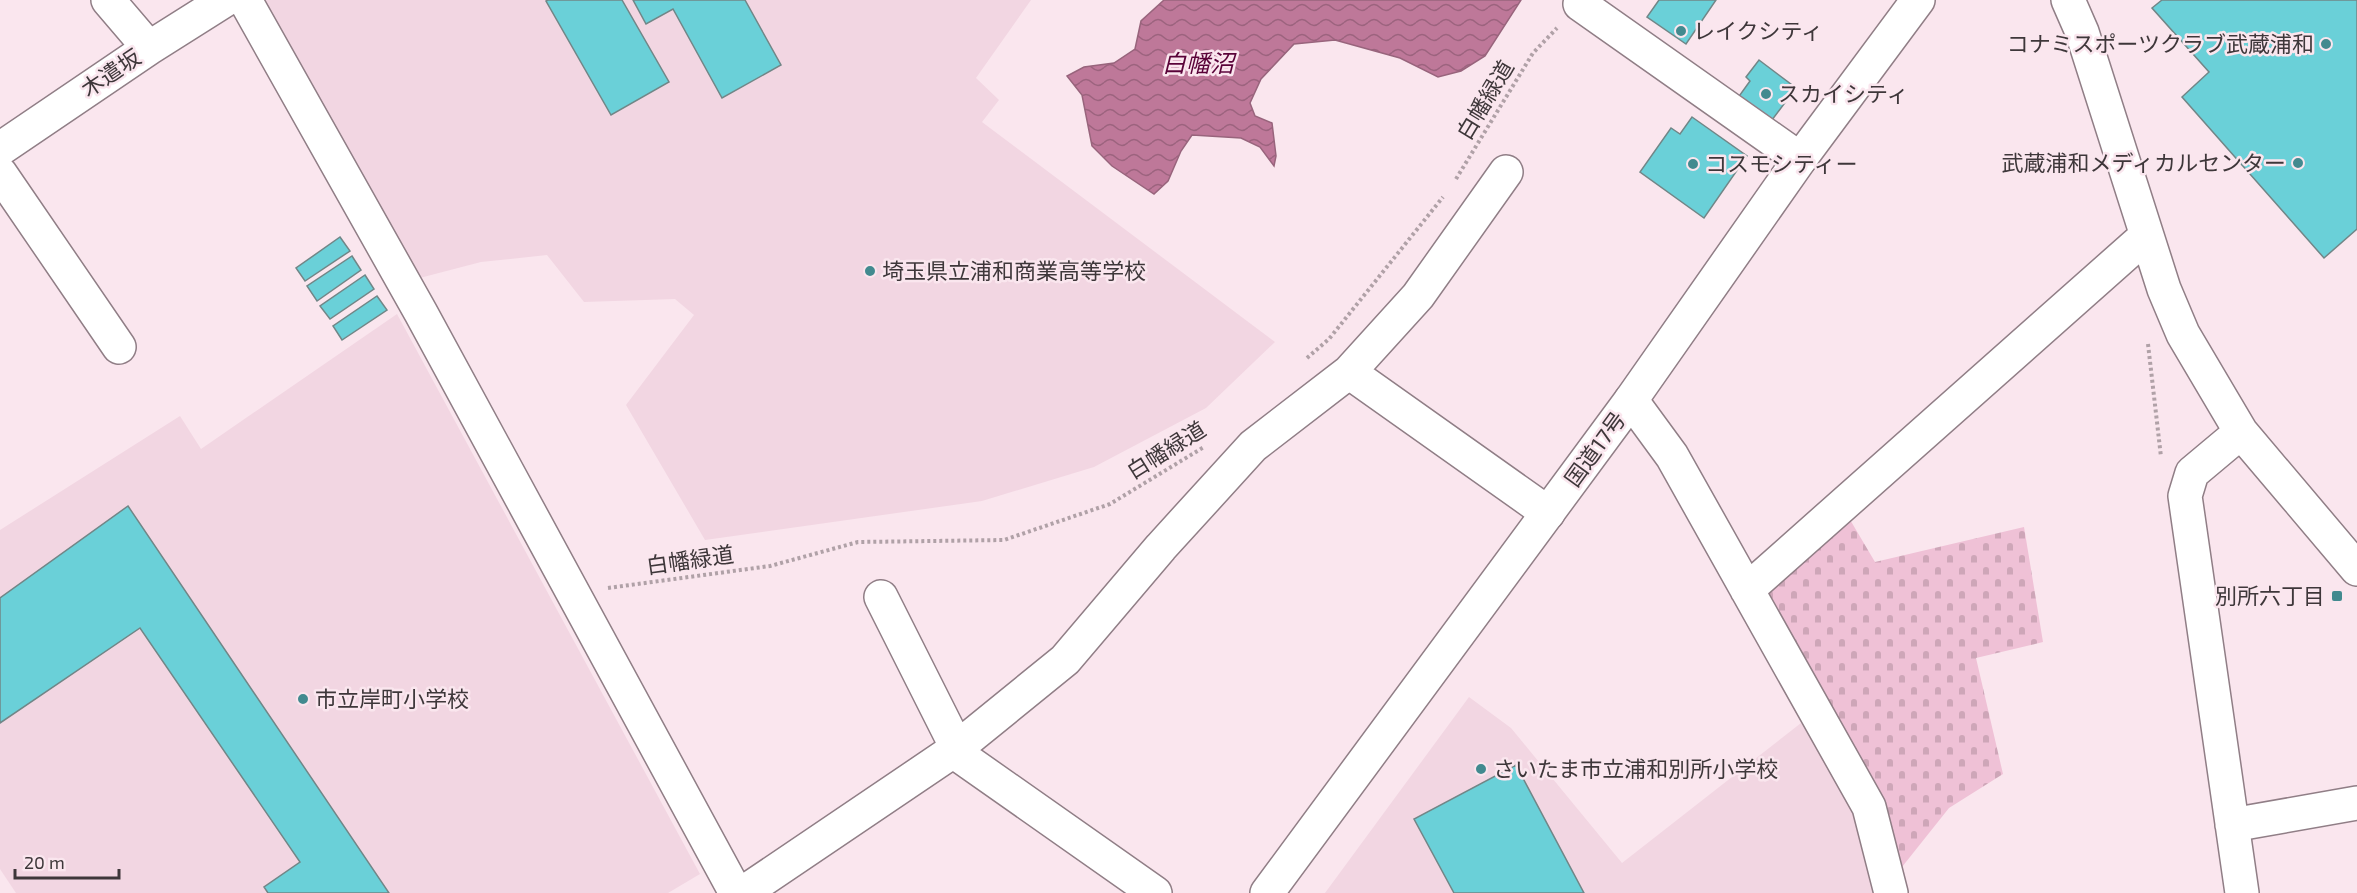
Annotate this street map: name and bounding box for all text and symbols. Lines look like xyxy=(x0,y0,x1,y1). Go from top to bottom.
place label: レイクシティ xyxy=(1693,17,1823,43)
marker: レイクシティ xyxy=(1674,24,1688,38)
place label: コナミスポーツクラブ武蔵浦和 xyxy=(2006,30,2314,56)
marker: コナミスポーツクラブ武蔵浦和 xyxy=(2319,37,2333,51)
street label: 木遣坂 xyxy=(76,43,145,101)
water label: 白幡沼 xyxy=(1162,48,1237,77)
street label: 白幡緑道 xyxy=(1450,55,1518,144)
place label: スカイシティ xyxy=(1778,80,1909,106)
marker: スカイシティ xyxy=(1759,87,1773,101)
place label: 武蔵浦和メディカルセンター xyxy=(2002,149,2286,175)
place label: コスモシティー xyxy=(1705,150,1858,176)
marker: 武蔵浦和メディカルセンター xyxy=(2291,156,2305,170)
marker: コスモシティー xyxy=(1686,157,1700,171)
place label: 埼玉県立浦和商業高等学校 xyxy=(882,257,1146,283)
marker: 埼玉県立浦和商業高等学校 xyxy=(863,264,877,278)
street label: 国道17号 xyxy=(1558,406,1630,491)
street label: 白幡緑道 xyxy=(1121,415,1210,483)
street label: 白幡緑道 xyxy=(644,540,735,578)
place label: 別所六丁目 xyxy=(2215,582,2325,608)
marker: 別所六丁目 xyxy=(2330,589,2344,603)
place label: 市立岸町小学校 xyxy=(315,685,469,711)
marker: 市立岸町小学校 xyxy=(296,692,310,706)
place label: さいたま市立浦和別所小学校 xyxy=(1493,755,1778,781)
marker: さいたま市立浦和別所小学校 xyxy=(1474,762,1488,776)
scale bar xyxy=(15,842,118,880)
text: 20 m xyxy=(24,851,65,873)

